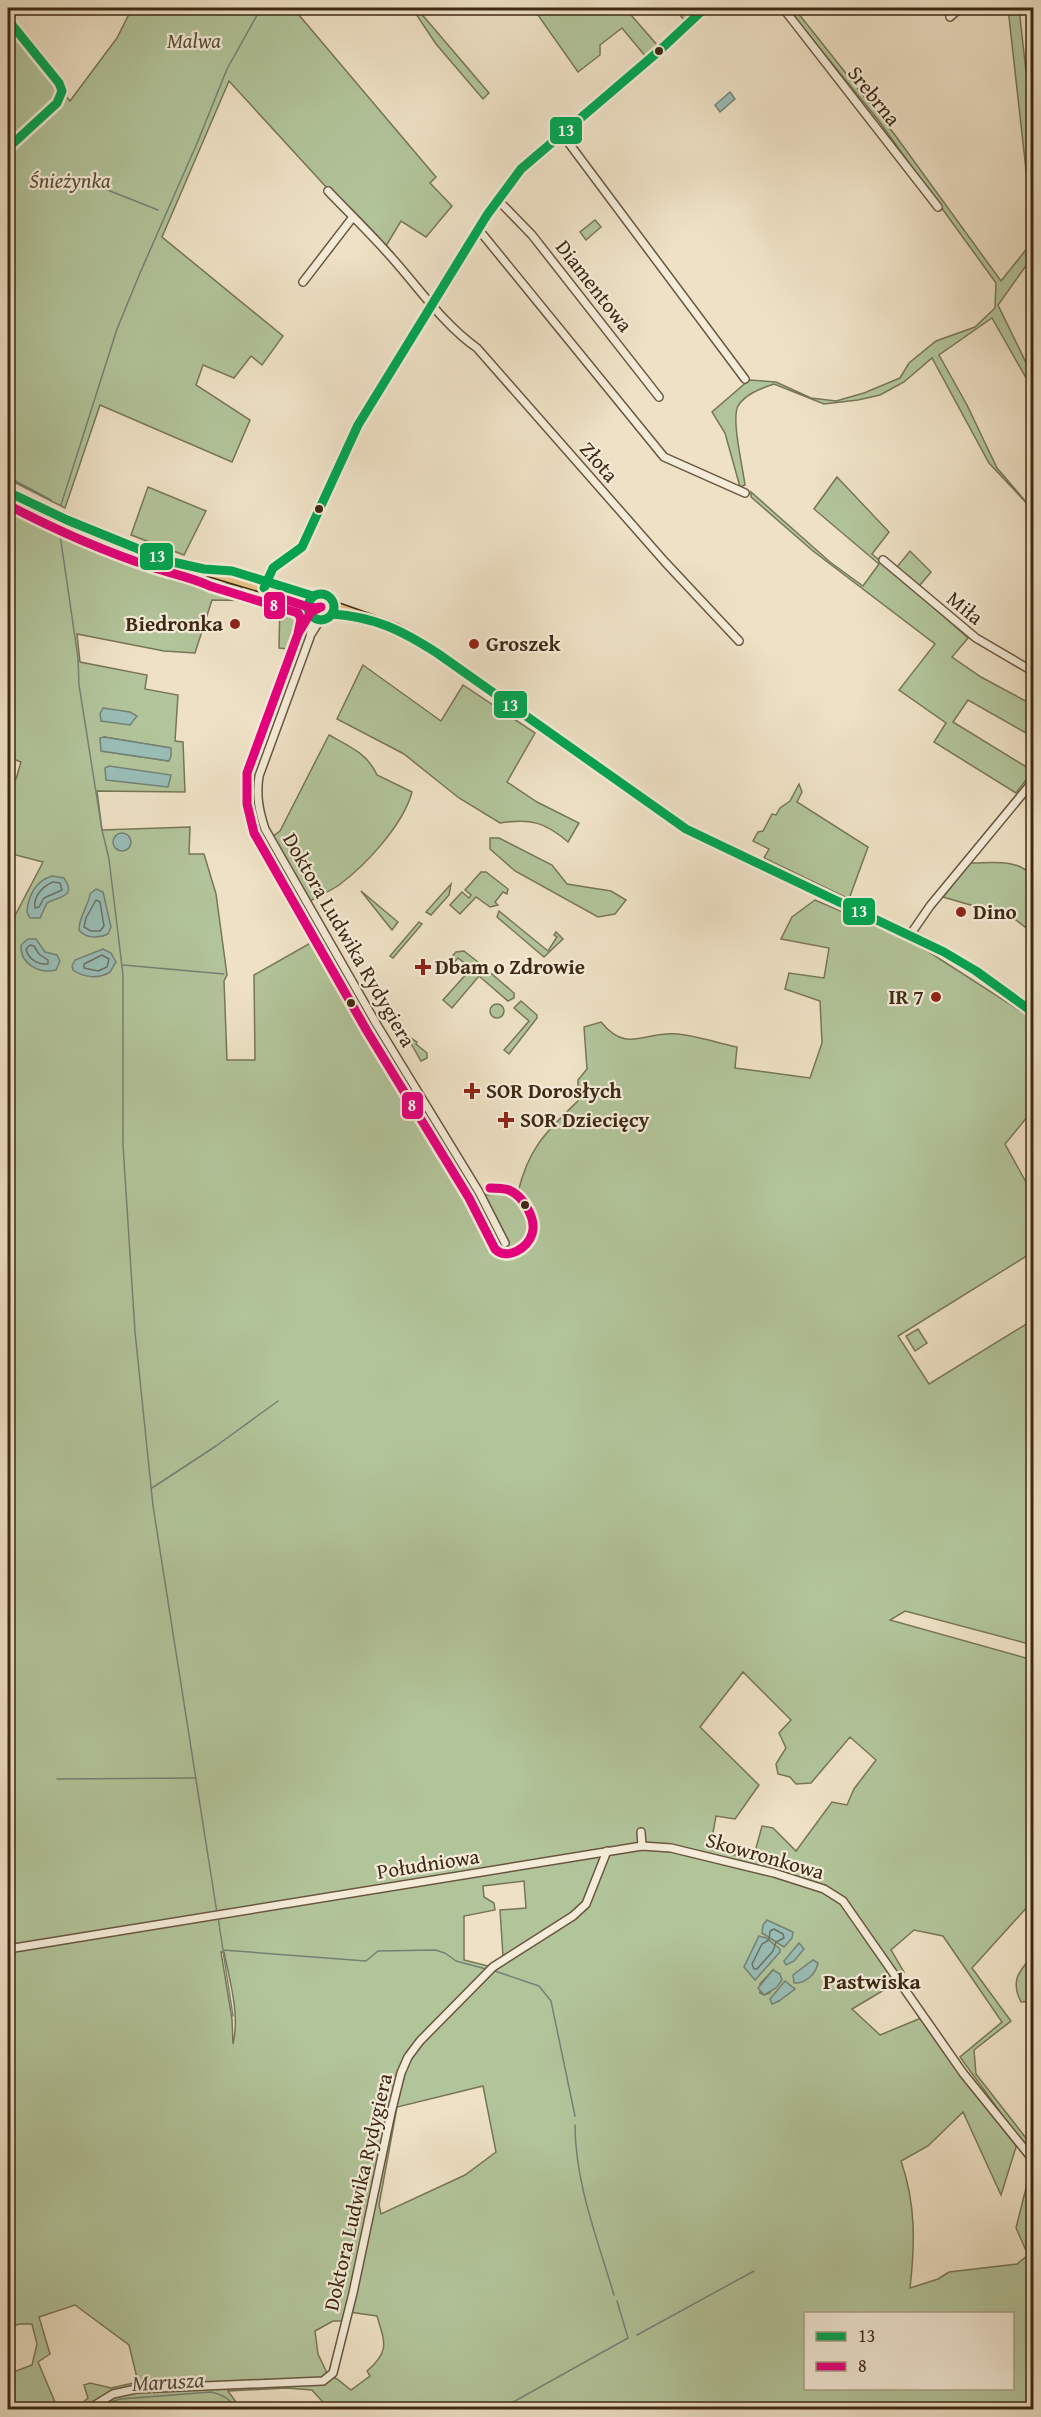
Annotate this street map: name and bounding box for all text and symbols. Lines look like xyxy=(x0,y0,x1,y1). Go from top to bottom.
park label: Malwa xyxy=(167,25,221,56)
unlabelled marker xyxy=(653,45,665,57)
street label: Srebrna xyxy=(840,59,908,133)
line badge: 13 xyxy=(549,116,583,145)
text: 13 xyxy=(558,118,574,142)
park label: Śnieżynka xyxy=(29,165,111,196)
street label: Diamentowa xyxy=(548,233,640,339)
street label: Złota xyxy=(573,434,626,489)
unlabelled marker xyxy=(313,503,325,515)
line badge: 13 xyxy=(139,542,174,571)
text: 13 xyxy=(149,544,165,568)
street label: Miła xyxy=(940,583,990,632)
line badge: 8 xyxy=(263,591,286,620)
text: 8 xyxy=(270,593,278,617)
place label: Biedronka xyxy=(126,608,223,639)
marker: Biedronka xyxy=(228,617,242,631)
place label: Groszek xyxy=(486,628,562,659)
marker: Groszek xyxy=(467,637,481,651)
line badge: 13 xyxy=(493,690,528,719)
text: 13 xyxy=(502,693,518,717)
street label: Doktora Ludwika Rydygiera xyxy=(275,827,424,1053)
place label: Dino xyxy=(973,896,1017,927)
line badge: 13 xyxy=(842,897,876,926)
text: 13 xyxy=(851,899,867,923)
marker: Dino xyxy=(954,905,968,919)
place label: Dbam o Zdrowie xyxy=(435,951,585,982)
marker: Dbam o Zdrowie xyxy=(416,960,430,974)
place label: IR 7 xyxy=(888,981,924,1012)
marker: IR 7 xyxy=(929,990,943,1004)
unlabelled marker xyxy=(345,997,357,1009)
place label: SOR Dorosłych xyxy=(486,1075,622,1106)
marker: SOR Dorosłych xyxy=(463,1082,481,1100)
line badge: 8 xyxy=(401,1091,424,1120)
text: 8 xyxy=(408,1093,416,1117)
place label: SOR Dziecięcy xyxy=(520,1104,650,1135)
marker: SOR Dziecięcy xyxy=(497,1111,515,1129)
unlabelled marker xyxy=(519,1199,531,1211)
street label: Skowronkowa xyxy=(702,1824,828,1887)
street label: Południowa xyxy=(374,1840,481,1887)
district label: Pastwiska xyxy=(823,1965,922,1997)
street label: Doktora Ludwika Rydygiera xyxy=(315,2070,400,2314)
legend xyxy=(804,2312,1014,2390)
text: 13 xyxy=(858,2322,875,2349)
text: 8 xyxy=(858,2352,867,2379)
water label: Marusza xyxy=(131,2363,205,2399)

